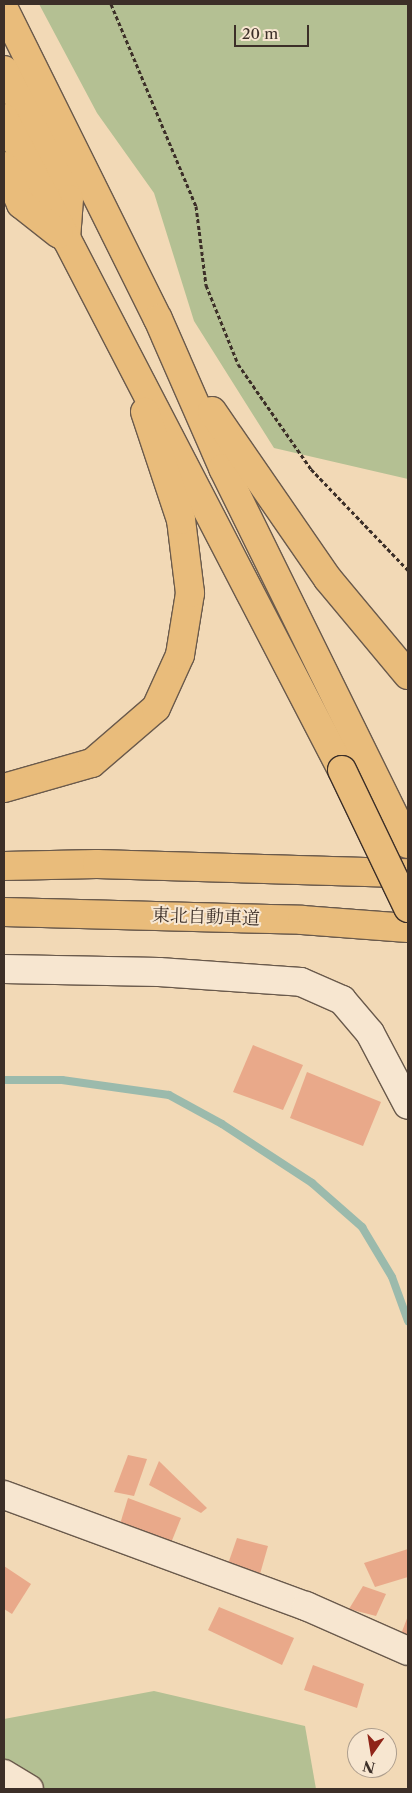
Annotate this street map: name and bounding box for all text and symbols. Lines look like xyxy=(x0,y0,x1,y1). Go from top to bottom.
scale bar xyxy=(237,15,312,47)
text: 20 m xyxy=(242,24,278,43)
street label: 東北自動車道 xyxy=(152,904,260,930)
north arrow xyxy=(347,1728,397,1778)
text: N xyxy=(361,1757,377,1777)

